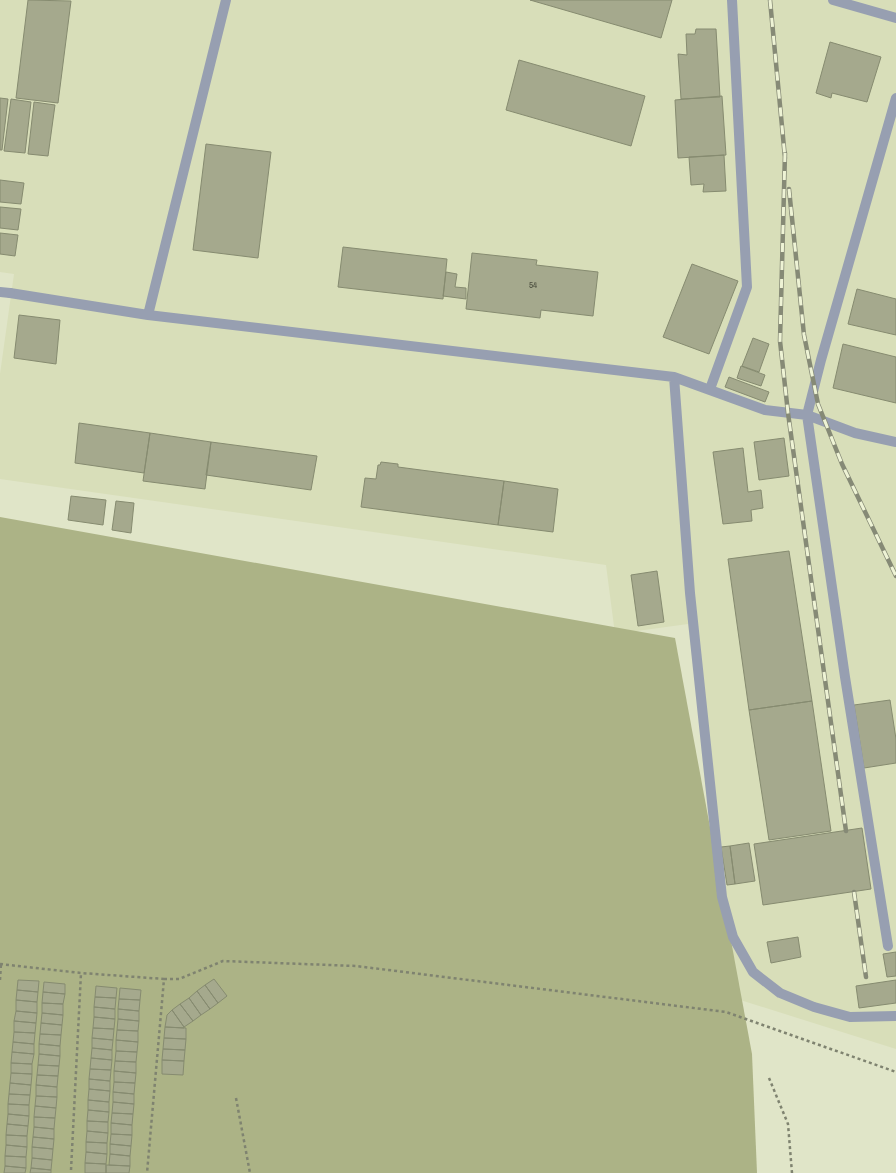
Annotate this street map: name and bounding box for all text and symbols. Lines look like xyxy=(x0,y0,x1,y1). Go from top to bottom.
house number: 54 xyxy=(529,279,537,291)

